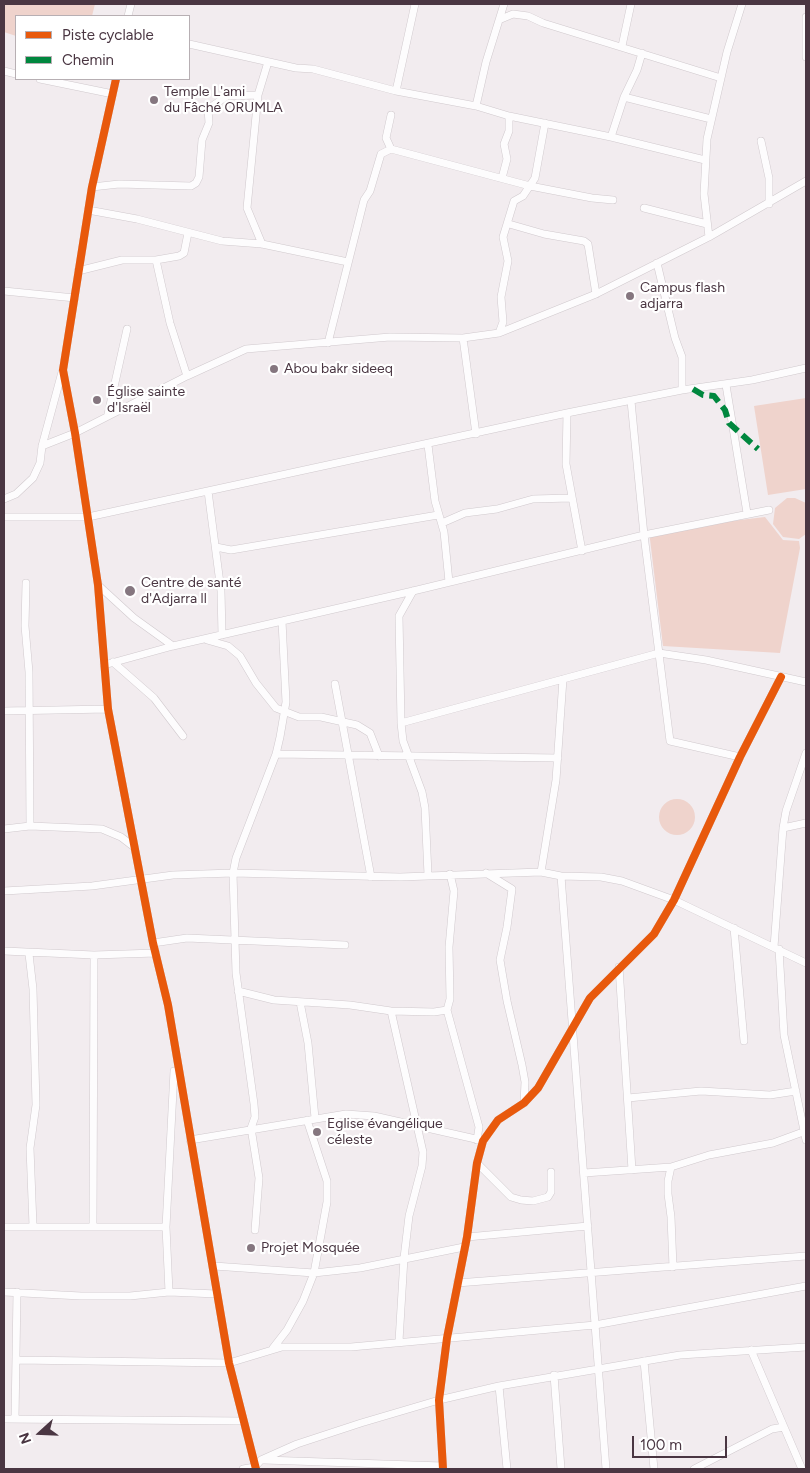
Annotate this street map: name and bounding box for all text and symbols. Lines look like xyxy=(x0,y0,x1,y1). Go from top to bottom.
legend xyxy=(15,15,190,80)
text: Piste cyclable xyxy=(62,26,154,44)
text: Chemin xyxy=(62,51,114,69)
place label: Temple L'ami du Fâché ORUMLA xyxy=(164,84,283,116)
marker: Temple L'ami du Fâché ORUMLA xyxy=(148,94,160,106)
place label: Campus flash adjarra xyxy=(640,280,725,312)
marker: Campus flash adjarra xyxy=(624,290,636,302)
place label: Abou bakr sideeq xyxy=(284,361,393,377)
marker: Abou bakr sideeq xyxy=(268,363,280,375)
place label: Église sainte d'Israël xyxy=(107,384,185,417)
marker: Église sainte d'Israël xyxy=(91,394,103,406)
place label: Centre de santé d'Adjarra ll xyxy=(141,575,241,608)
marker: Centre de santé d'Adjarra ll xyxy=(123,584,137,598)
place label: Eglise évangélique céleste xyxy=(327,1116,443,1148)
marker: Eglise évangélique céleste xyxy=(311,1126,323,1138)
place label: Projet Mosquée xyxy=(261,1240,360,1256)
marker: Projet Mosquée xyxy=(245,1242,257,1254)
north arrow xyxy=(15,1408,65,1458)
scale bar xyxy=(635,1426,730,1458)
text: N xyxy=(16,1430,35,1446)
text: 100 m xyxy=(640,1436,682,1454)

